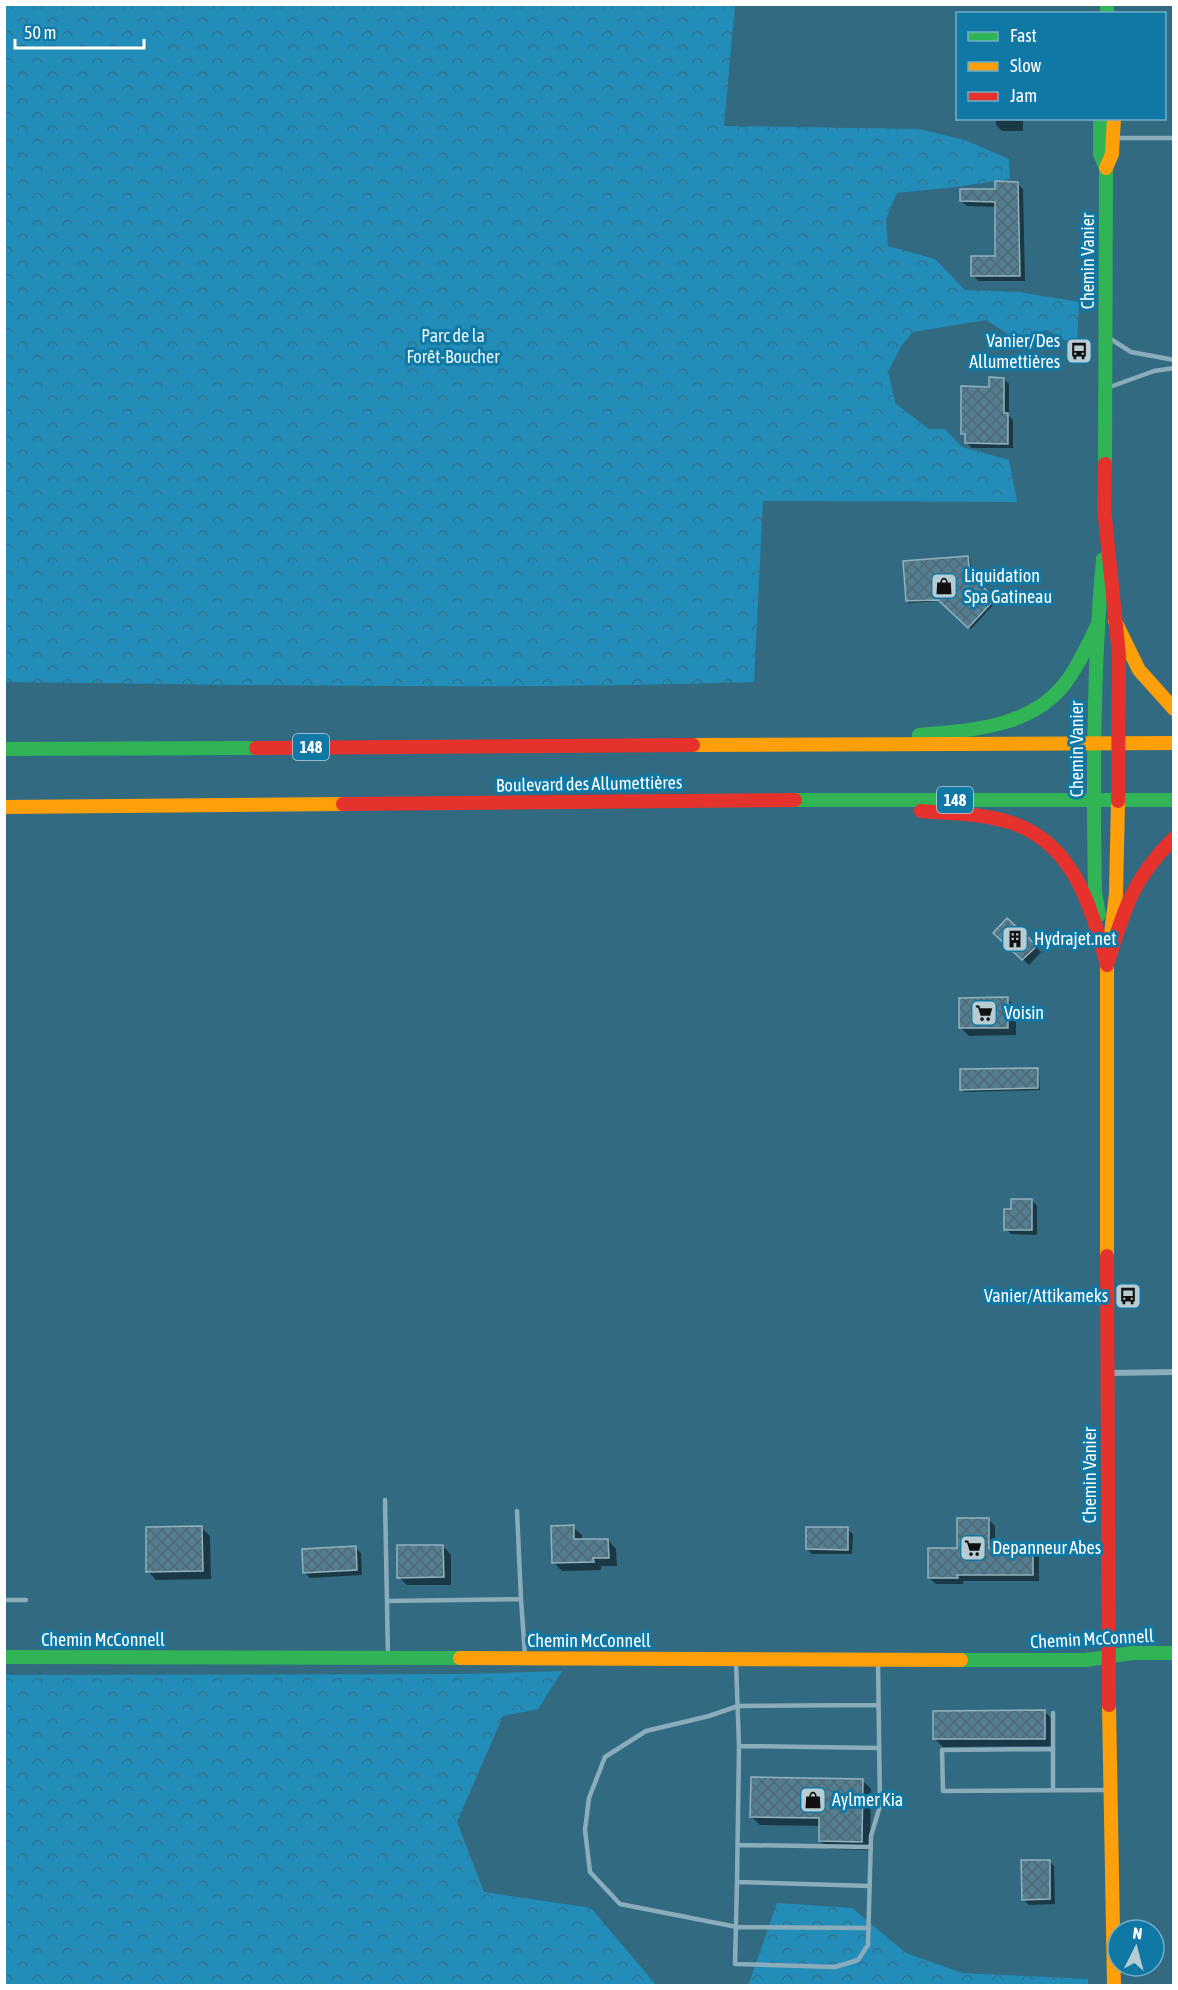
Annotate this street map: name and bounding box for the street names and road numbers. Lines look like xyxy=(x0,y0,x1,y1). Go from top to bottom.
street label: Chemin Vanier xyxy=(1077,212,1098,309)
street label: Chemin Vanier xyxy=(1066,700,1087,797)
road number: 148 xyxy=(293,734,329,760)
street label: Boulevard des Allumettières xyxy=(496,771,682,796)
road number: 148 xyxy=(937,787,973,813)
street label: Chemin Vanier xyxy=(1079,1426,1100,1523)
street label: Chemin McConnell xyxy=(1030,1625,1155,1652)
street label: Chemin McConnell xyxy=(41,1629,165,1650)
street label: Chemin McConnell xyxy=(527,1630,651,1651)

